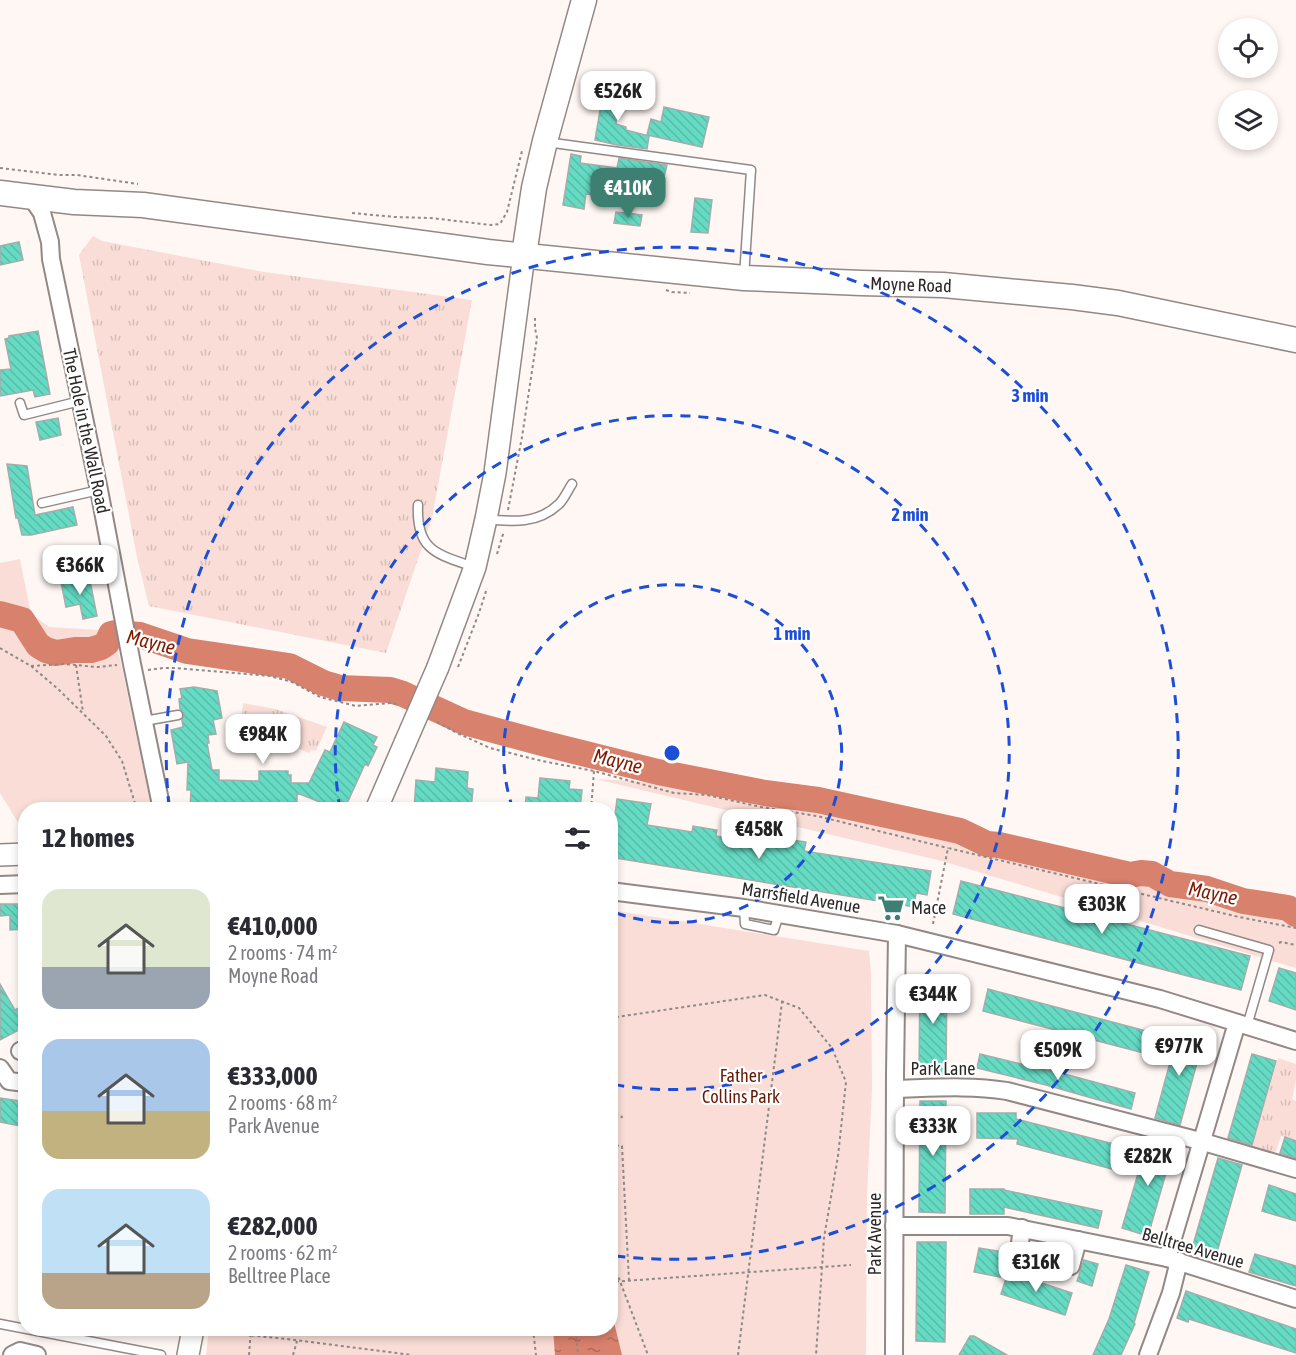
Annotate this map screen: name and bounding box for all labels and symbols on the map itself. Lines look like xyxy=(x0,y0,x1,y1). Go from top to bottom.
pin: €526K xyxy=(576,71,660,122)
pin: €410K xyxy=(586,168,670,219)
street label: Moyne Road xyxy=(870,273,952,296)
street label: The Hole in the Wall Road xyxy=(59,346,114,515)
text: 3 min xyxy=(1012,385,1049,406)
text: 2 min xyxy=(892,504,929,525)
pin: €366K xyxy=(38,545,122,596)
text: 1 min xyxy=(774,623,811,644)
water label: Mayne xyxy=(124,624,178,659)
pin: €984K xyxy=(221,714,305,765)
water label: Mayne xyxy=(591,743,645,778)
centre of rings xyxy=(662,743,682,763)
pin: €458K xyxy=(717,809,801,860)
water label: Mayne xyxy=(1186,876,1240,909)
street label: Marrsfield Avenue xyxy=(740,878,862,917)
pin: €303K xyxy=(1060,884,1144,935)
supermarket icon: Mace xyxy=(876,893,906,923)
place label: Mace xyxy=(911,897,946,918)
pin: €344K xyxy=(891,974,975,1025)
pin: €977K xyxy=(1137,1026,1221,1077)
pin: €509K xyxy=(1016,1030,1100,1081)
street label: Park Lane xyxy=(911,1058,975,1079)
park label: Father Collins Park xyxy=(702,1065,780,1107)
pin: €333K xyxy=(891,1106,975,1157)
pin: €282K xyxy=(1106,1136,1190,1187)
street label: Park Avenue xyxy=(864,1193,885,1275)
street label: Belltree Avenue xyxy=(1140,1223,1247,1272)
pin: €316K xyxy=(994,1242,1078,1293)

